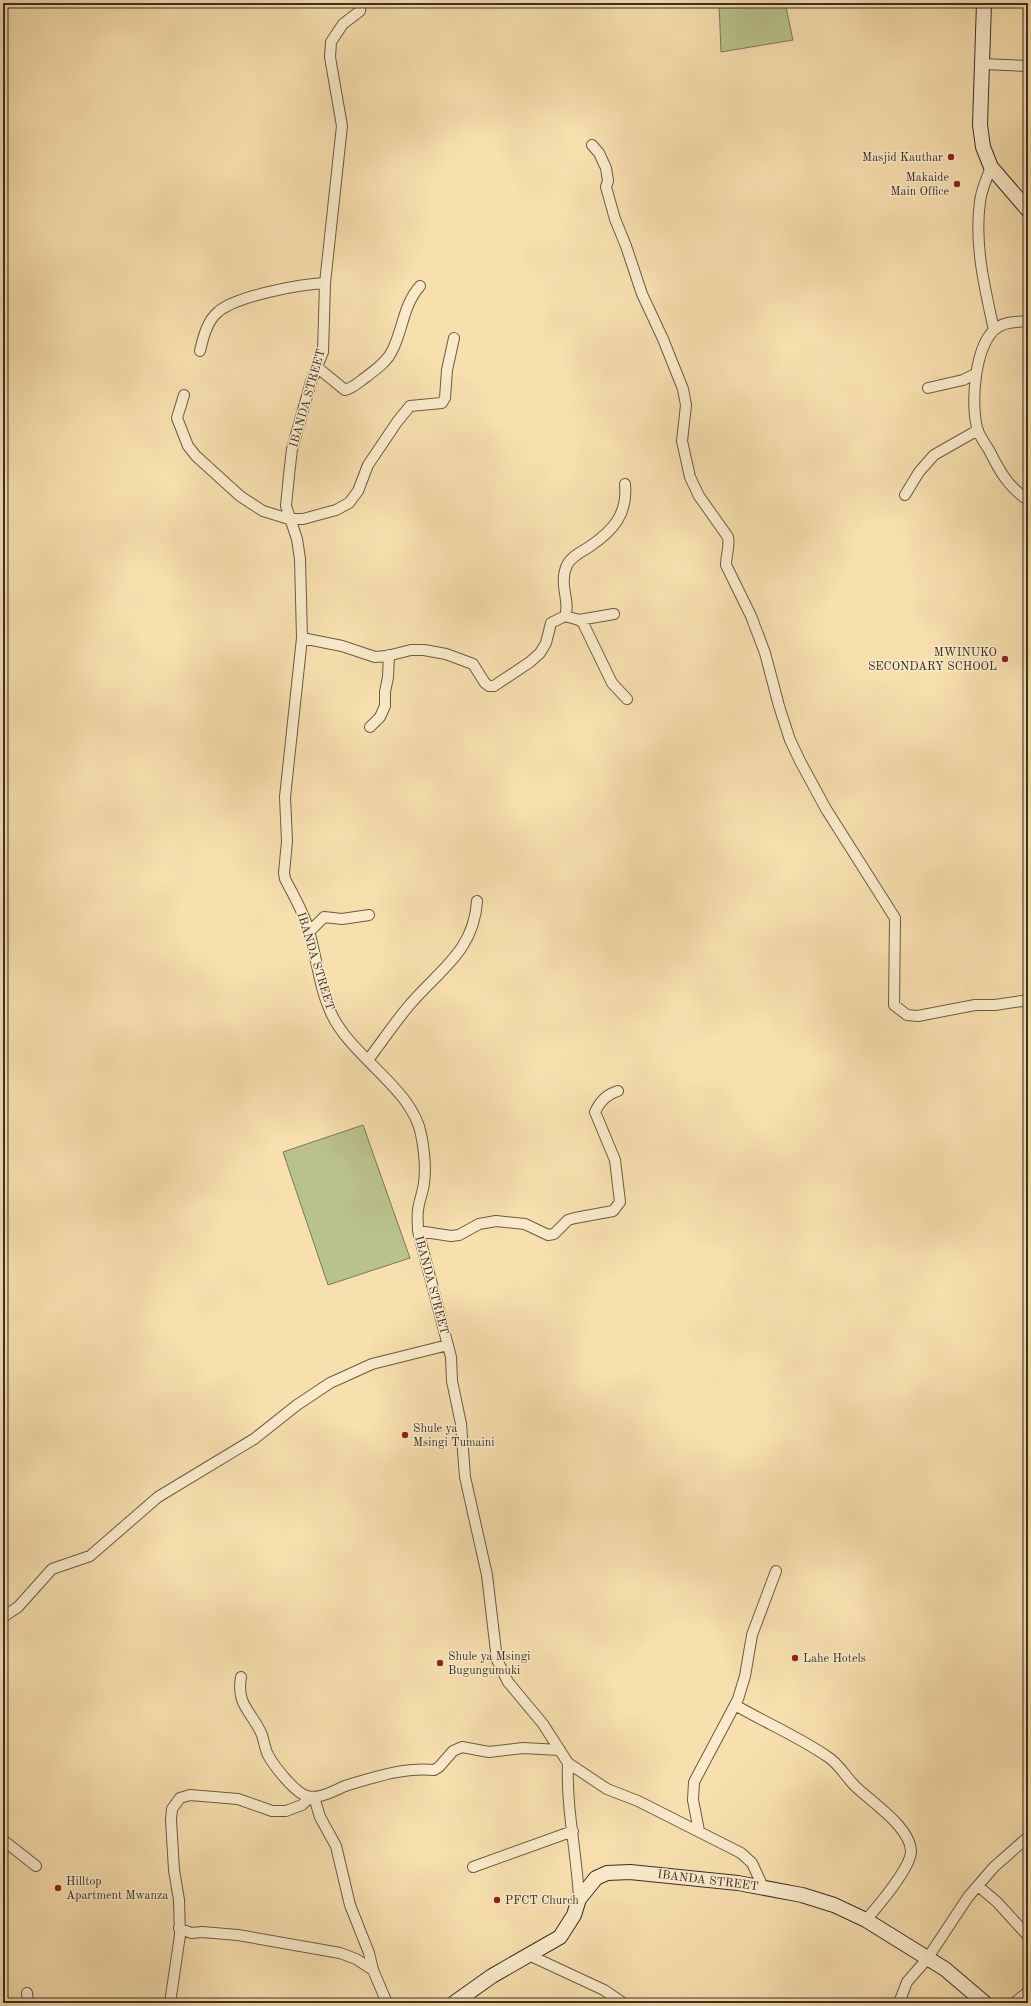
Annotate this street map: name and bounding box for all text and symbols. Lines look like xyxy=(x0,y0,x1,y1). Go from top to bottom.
place label: Masjid Kauthar xyxy=(862,152,943,164)
marker: Masjid Kauthar xyxy=(946,152,956,162)
place label: Makaide Main Office xyxy=(890,172,949,198)
marker: Makaide Main Office xyxy=(952,179,962,189)
street label: IBANDA STREET xyxy=(288,348,328,449)
place label: MWINUKO SECONDARY SCHOOL xyxy=(868,647,997,673)
marker: MWINUKO SECONDARY SCHOOL xyxy=(1000,654,1010,664)
street label: IBANDA STREET xyxy=(294,911,336,1012)
street label: IBANDA STREET xyxy=(412,1235,450,1336)
place label: Shule ya Msingi Tumaini xyxy=(413,1423,494,1449)
marker: Shule ya Msingi Tumaini xyxy=(400,1430,410,1440)
place label: Shule ya Msingi Bugungumuki xyxy=(448,1651,530,1677)
marker: Lahe Hotels xyxy=(790,1653,800,1663)
place label: Lahe Hotels xyxy=(803,1653,866,1665)
marker: Shule ya Msingi Bugungumuki xyxy=(435,1658,445,1668)
street label: IBANDA STREET xyxy=(657,1869,759,1893)
place label: Hilltop Apartment Mwanza xyxy=(66,1876,168,1902)
marker: Hilltop Apartment Mwanza xyxy=(53,1883,63,1893)
marker: PFCT Church xyxy=(492,1895,502,1905)
place label: PFCT Church xyxy=(505,1895,579,1907)

